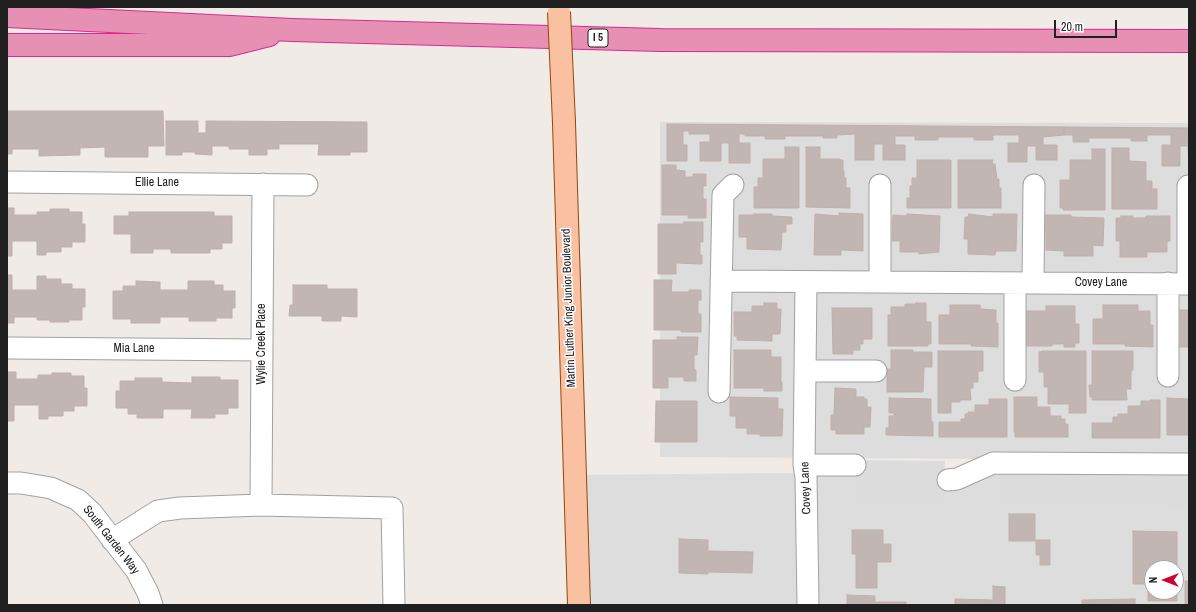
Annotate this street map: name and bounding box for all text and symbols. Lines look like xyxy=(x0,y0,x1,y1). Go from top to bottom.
scale bar xyxy=(1056,12,1119,38)
text: 20 m xyxy=(1061,19,1083,35)
road number: I 5 xyxy=(588,29,608,47)
street label: Ellie Lane xyxy=(135,176,179,190)
street label: Martin Luther King Junior Boulevard xyxy=(559,228,579,388)
street label: Covey Lane xyxy=(1075,276,1127,290)
street label: Wylie Creek Place xyxy=(255,304,269,384)
street label: Mia Lane xyxy=(113,342,155,356)
street label: Covey Lane xyxy=(798,462,814,514)
street label: South Garden Way xyxy=(80,503,142,577)
north arrow xyxy=(1144,560,1184,600)
text: N xyxy=(1146,577,1160,583)

